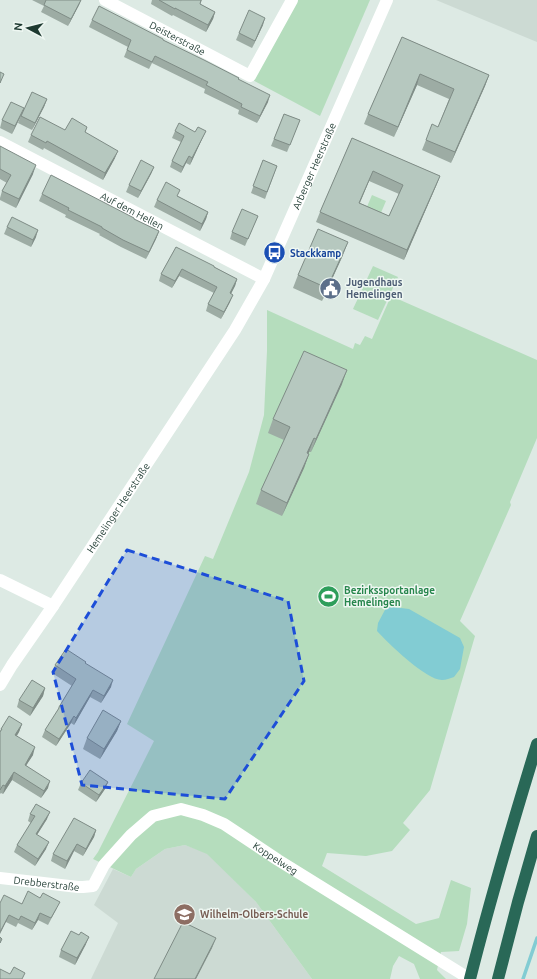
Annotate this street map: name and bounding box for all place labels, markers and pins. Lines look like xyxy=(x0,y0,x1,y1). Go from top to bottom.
bus stop icon: Stackkamp xyxy=(262,240,288,266)
place label: Stackkamp xyxy=(290,248,341,259)
public building icon: Jugendhaus Hemelingen xyxy=(317,275,343,301)
place label: Jugendhaus Hemelingen xyxy=(346,277,403,300)
sports icon: Bezirkssportanlage Hemelingen xyxy=(316,583,342,609)
place label: Bezirkssportanlage Hemelingen xyxy=(344,585,435,608)
school or university icon: Wilhelm-Olbers-Schule xyxy=(172,901,198,927)
place label: Wilhelm-Olbers-Schule xyxy=(200,909,308,920)

